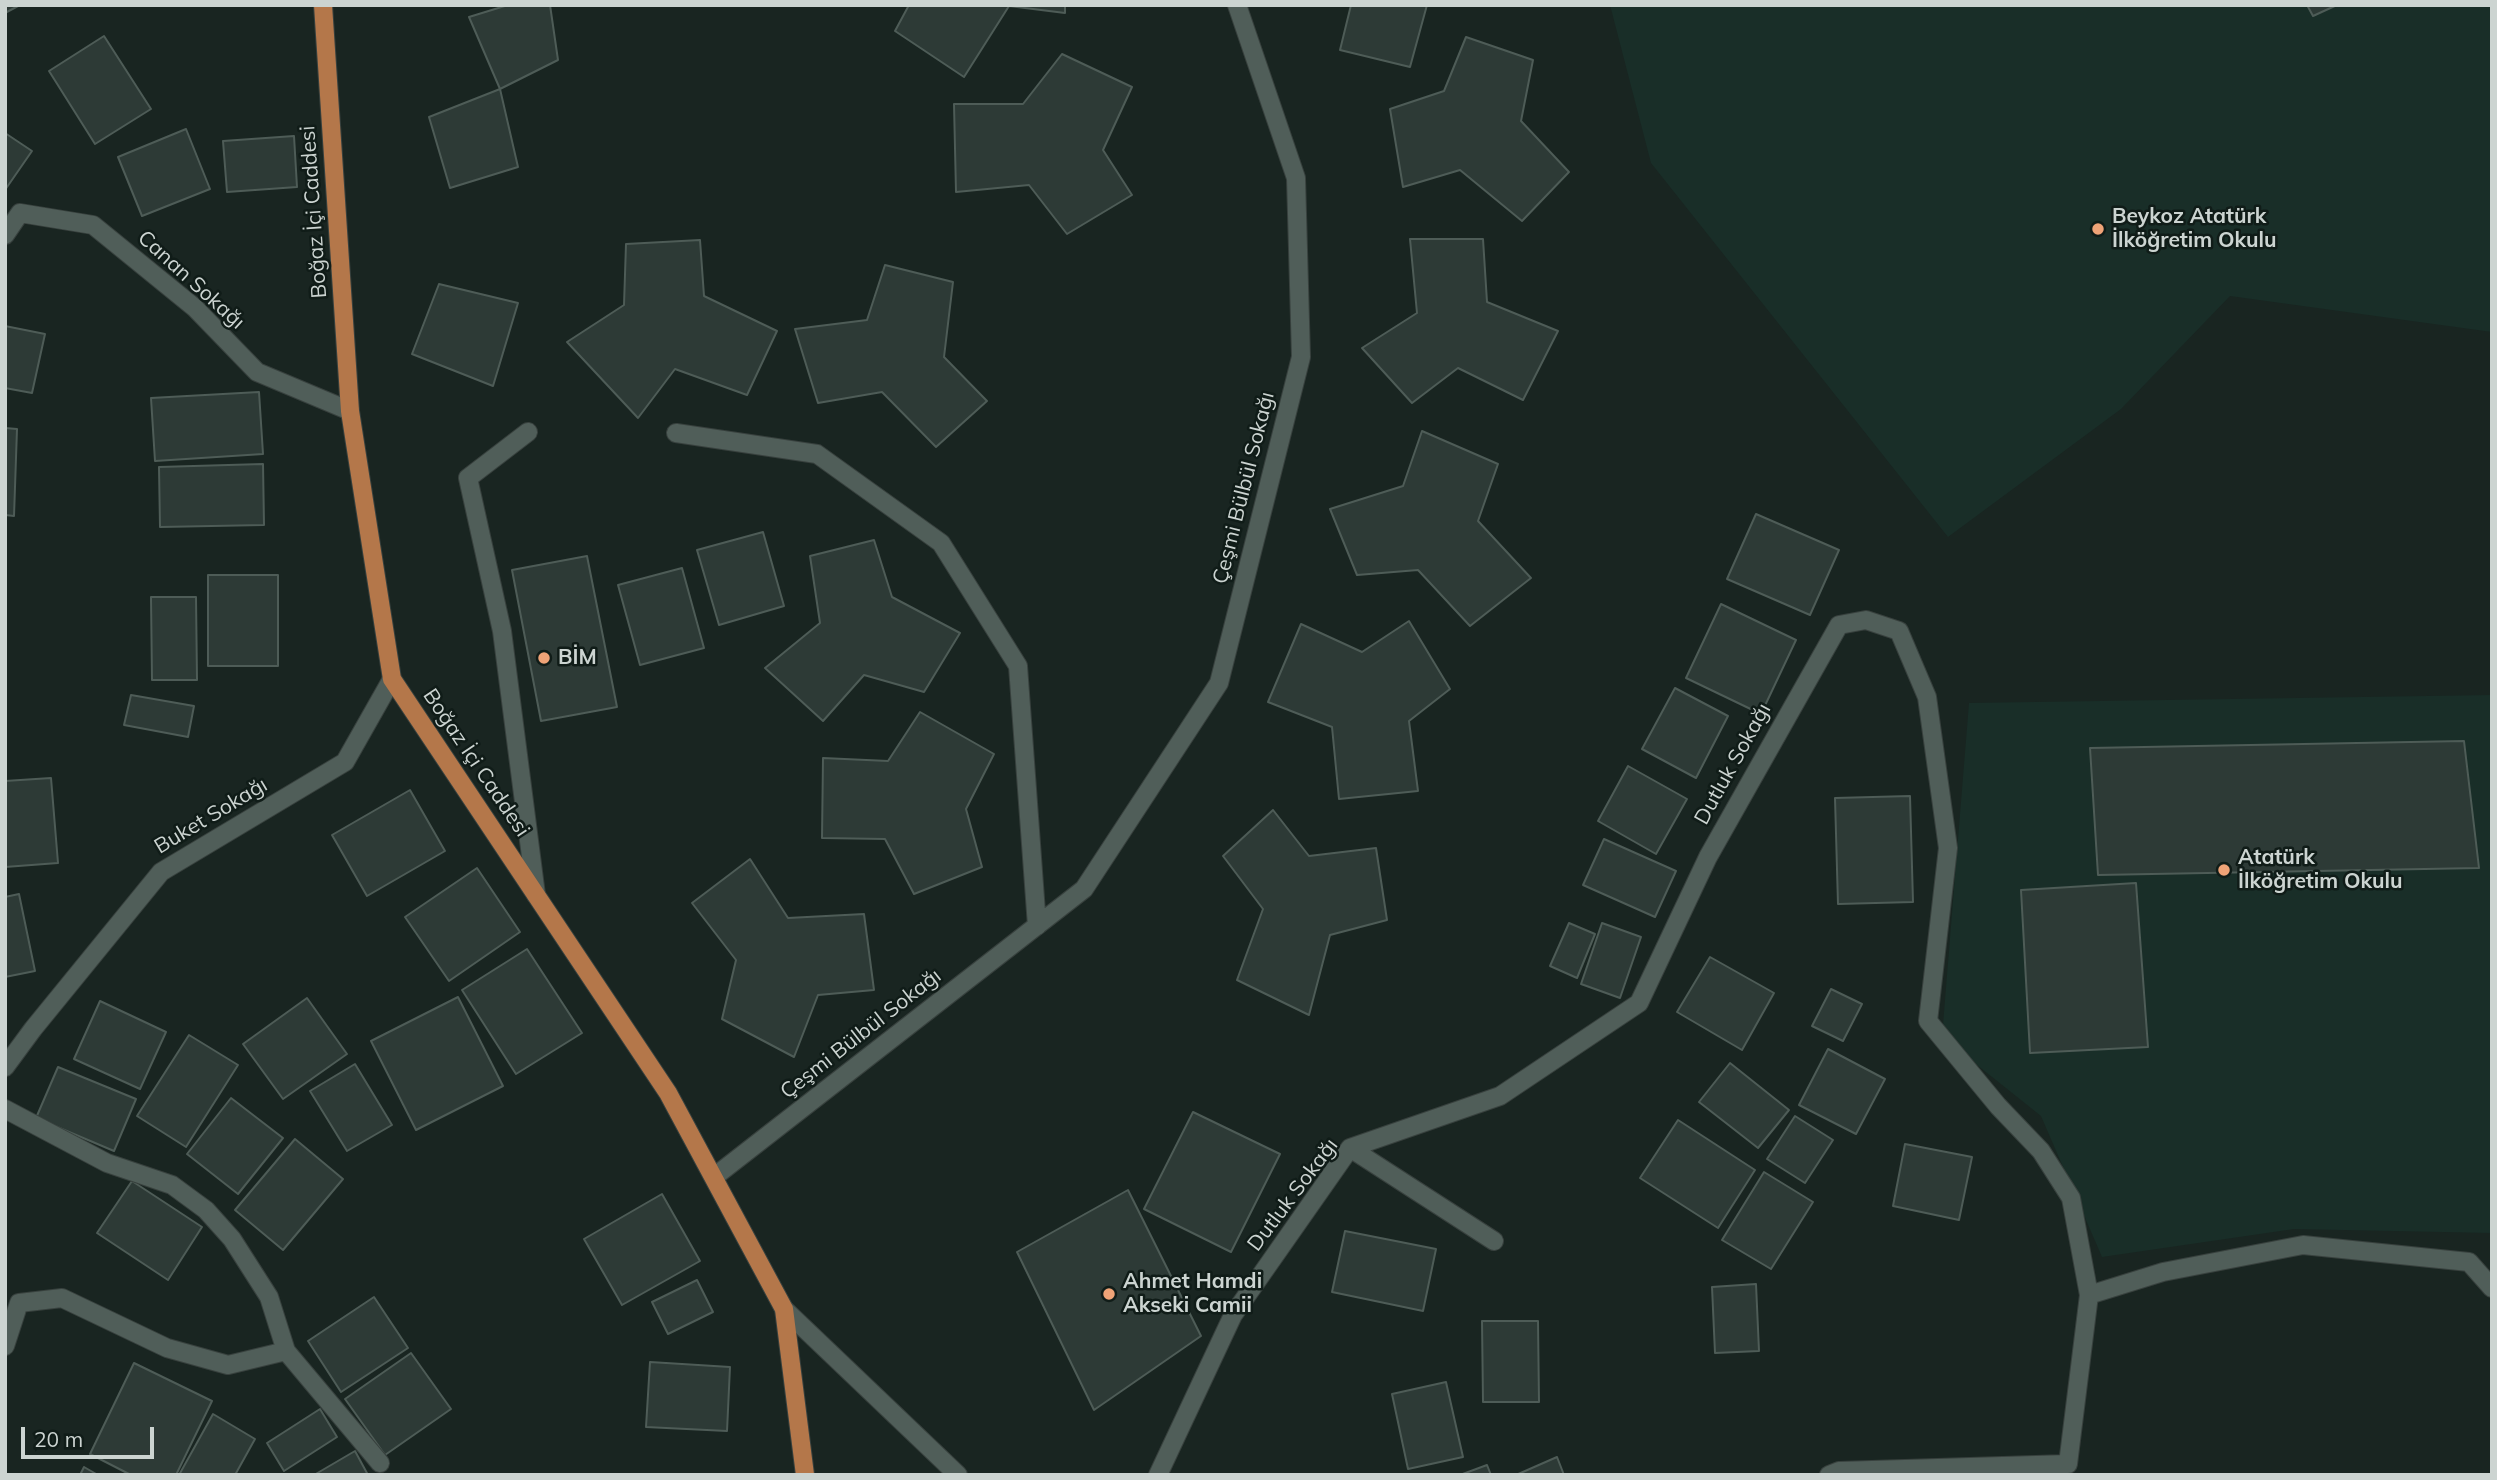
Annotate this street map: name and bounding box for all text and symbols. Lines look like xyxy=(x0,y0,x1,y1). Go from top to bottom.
street label: Boğaz İçi Caddesi xyxy=(295,125,333,299)
place label: Beykoz Atatürk İlköğretim Okulu xyxy=(2112,204,2277,254)
marker: Beykoz Atatürk İlköğretim Okulu xyxy=(2090,221,2106,237)
street label: Canan Sokağı xyxy=(132,225,250,335)
street label: Çeşmi Bülbül Sokağı xyxy=(1208,389,1280,587)
place label: BİM xyxy=(558,645,597,671)
marker: BİM xyxy=(536,650,552,666)
street label: Boğaz İçi Caddesi xyxy=(417,684,535,842)
street label: Dutluk Sokağı xyxy=(1689,699,1777,829)
street label: Buket Sokağı xyxy=(150,772,272,860)
place label: Atatürk İlköğretim Okulu xyxy=(2238,845,2403,895)
marker: Atatürk İlköğretim Okulu xyxy=(2216,862,2232,878)
street label: Çeşmi Bülbül Sokağı xyxy=(776,963,946,1105)
street label: Dutluk Sokağı xyxy=(1242,1134,1344,1256)
place label: Ahmet Hamdi Akseki Camii xyxy=(1123,1269,1262,1319)
marker: Ahmet Hamdi Akseki Camii xyxy=(1101,1286,1117,1302)
scale bar xyxy=(24,1414,158,1458)
text: 20 m xyxy=(34,1426,83,1452)

